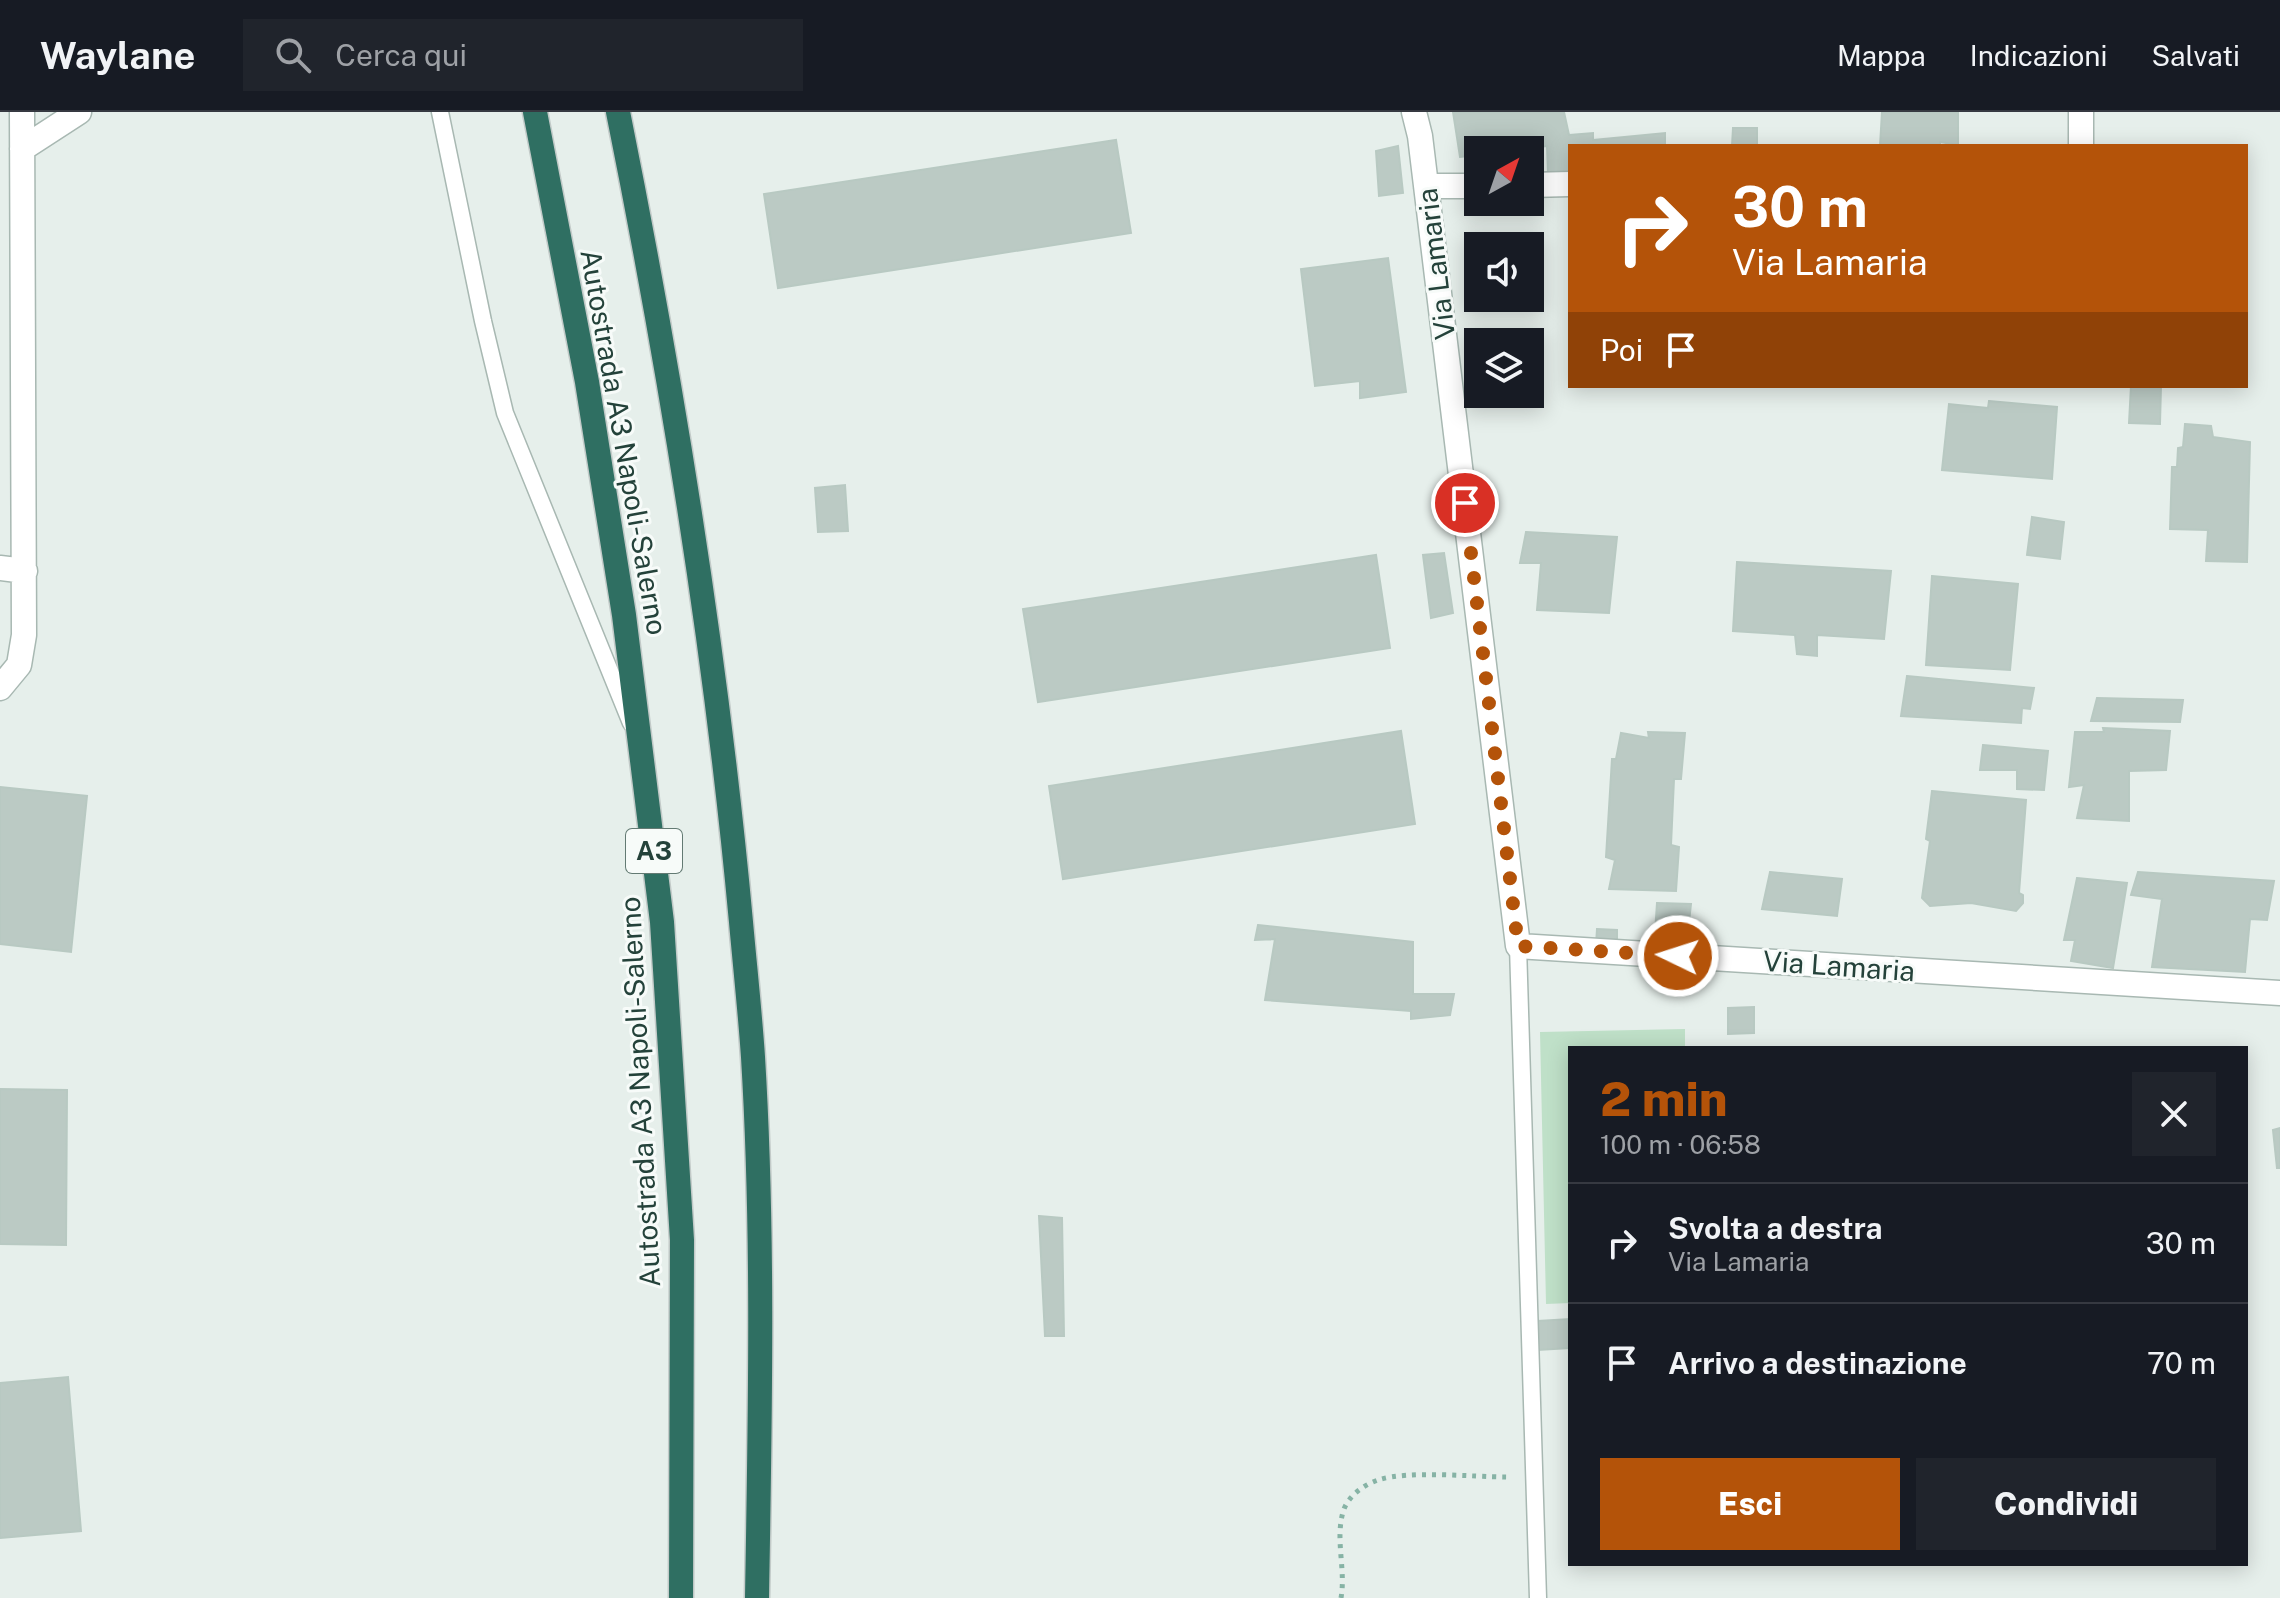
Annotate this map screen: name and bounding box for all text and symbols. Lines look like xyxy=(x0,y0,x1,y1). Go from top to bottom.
search box xyxy=(243,19,803,91)
text: Waylane xyxy=(40,33,195,78)
icon: search xyxy=(271,33,315,77)
text: Cerca qui xyxy=(335,37,467,73)
text: Mappa xyxy=(1837,39,1926,72)
text: Indicazioni xyxy=(1970,39,2107,72)
text: Salvati xyxy=(2151,39,2240,72)
north arrow xyxy=(1464,136,1544,216)
map controls xyxy=(1464,136,1544,408)
text: 30 m xyxy=(1732,174,1868,240)
icon: right xyxy=(1600,176,1704,280)
street label: Via Lamaria xyxy=(1410,186,1461,342)
button: sound xyxy=(1464,232,1544,312)
text: Via Lamaria xyxy=(1732,241,1928,283)
street label: Autostrada A3 Napoli-Salerno xyxy=(574,247,675,637)
button: layers xyxy=(1464,328,1544,408)
icon: arrive xyxy=(1659,328,1703,372)
text: Poi xyxy=(1600,332,1643,368)
pin xyxy=(1431,469,1499,537)
icon: arrive xyxy=(1443,481,1487,525)
road number: A3 xyxy=(626,829,682,873)
street label: Autostrada A3 Napoli-Salerno xyxy=(613,896,666,1288)
position arrow xyxy=(1636,914,1720,998)
street label: Via Lamaria xyxy=(1762,944,1916,987)
text: 2 min xyxy=(1600,1070,1728,1127)
button: close xyxy=(2132,1072,2216,1156)
text: 100 m · 06:58 xyxy=(1600,1129,1761,1160)
text: Svolta a destra xyxy=(1668,1210,1883,1246)
icon: right xyxy=(1600,1221,1644,1265)
text: 30 m xyxy=(2146,1225,2216,1261)
text: Via Lamaria xyxy=(1668,1246,1809,1277)
icon: arrive xyxy=(1600,1341,1644,1385)
text: Arrivo a destinazione xyxy=(1668,1345,1967,1381)
text: 70 m xyxy=(2147,1345,2216,1381)
button: Esci xyxy=(1600,1458,1900,1550)
button: Condividi xyxy=(1916,1458,2216,1550)

